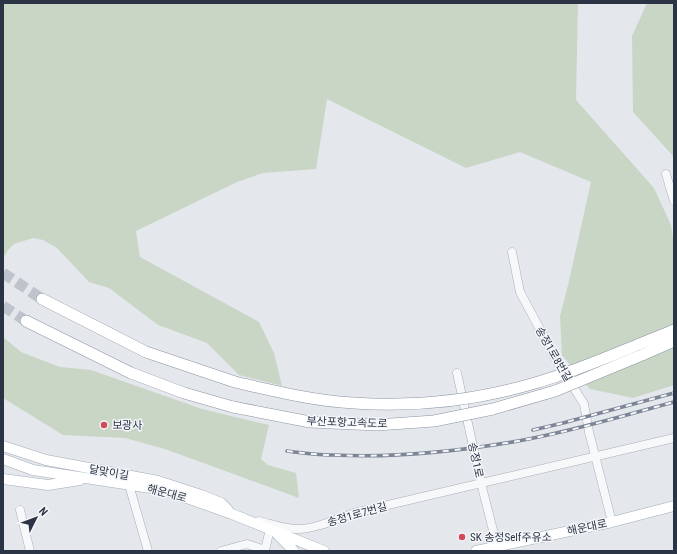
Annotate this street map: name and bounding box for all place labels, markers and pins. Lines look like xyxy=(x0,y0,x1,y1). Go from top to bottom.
place label: 보광사 xyxy=(112,419,142,432)
marker: 보광사 xyxy=(99,420,109,430)
place label: SK 송정Self주유소 xyxy=(470,531,552,544)
marker: SK 송정Self주유소 xyxy=(457,532,467,542)

